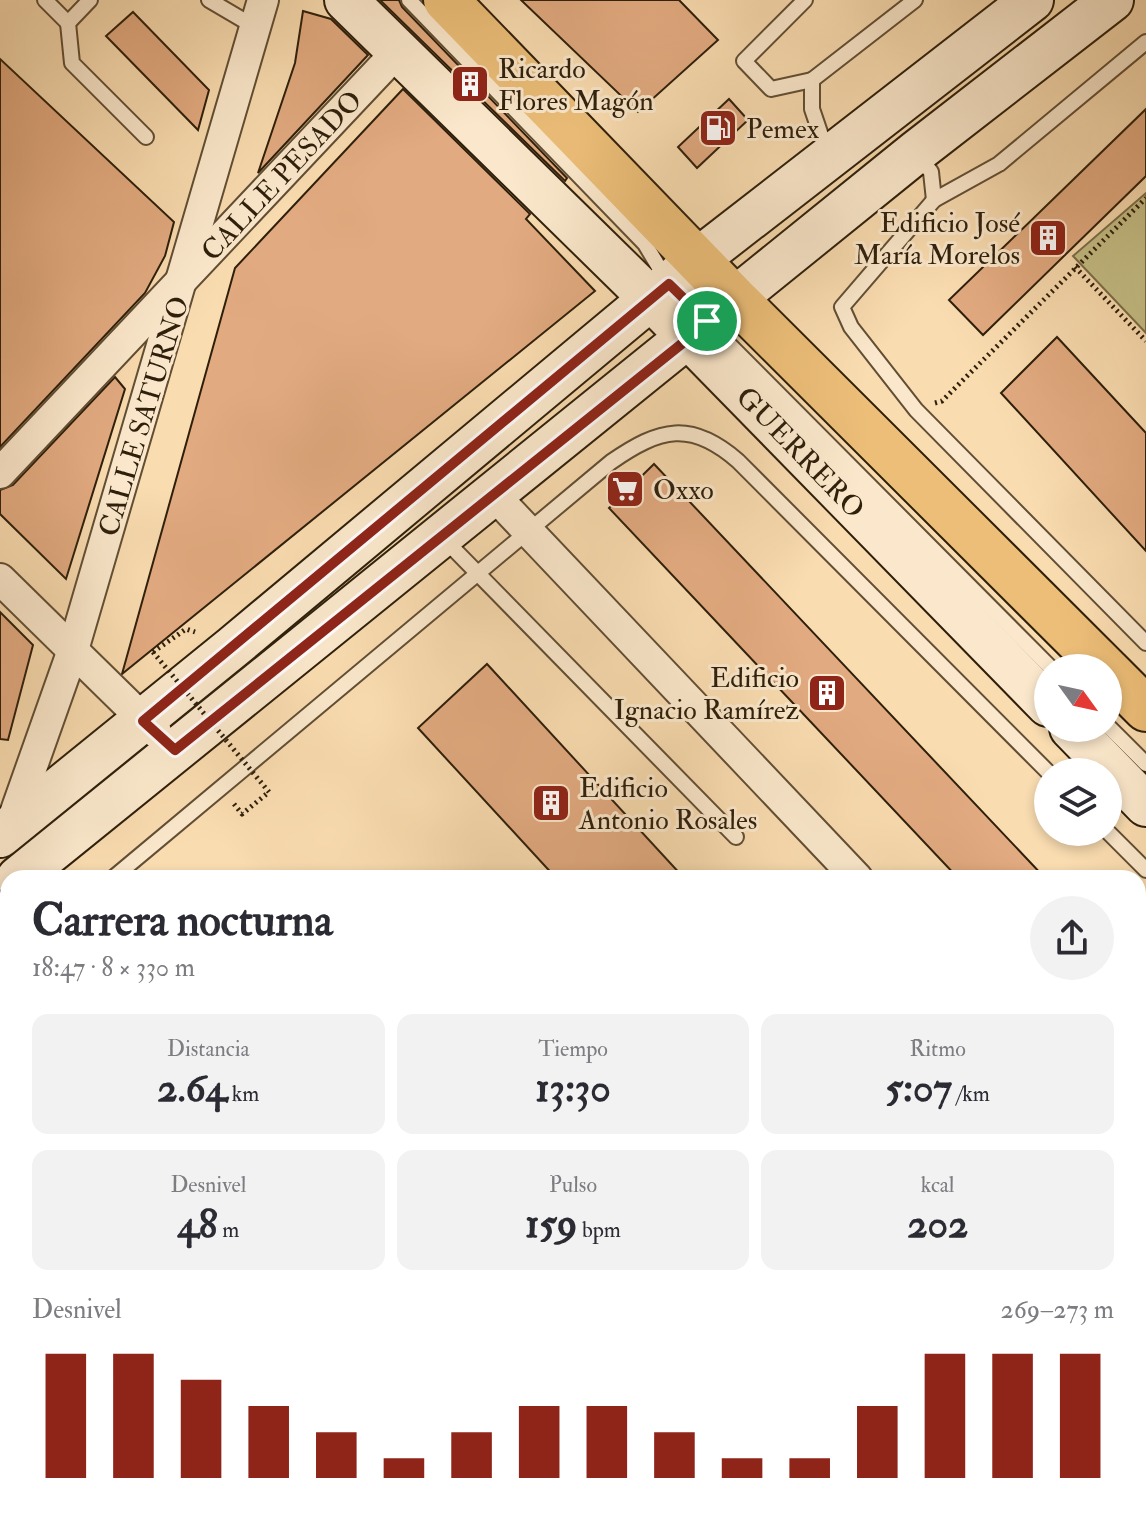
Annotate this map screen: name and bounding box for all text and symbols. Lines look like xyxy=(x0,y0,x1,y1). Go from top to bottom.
place label: Ricardo Flores Magón xyxy=(498,52,654,119)
building icon: Ricardo Flores Magón xyxy=(449,63,491,105)
street label: CALLE PESADO xyxy=(194,83,370,269)
fuel station icon: Pemex xyxy=(697,107,739,149)
place label: Pemex xyxy=(746,112,820,147)
place label: Edificio José María Morelos xyxy=(854,206,1020,273)
building icon: Edificio José María Morelos xyxy=(1027,217,1069,259)
pin xyxy=(673,287,741,355)
street label: CALLE SATURNO xyxy=(91,292,198,541)
icon: arrive xyxy=(685,299,729,343)
street label: GUERRERO xyxy=(728,380,871,526)
supermarket icon: Oxxo xyxy=(604,468,646,510)
place label: Oxxo xyxy=(653,473,714,508)
north arrow xyxy=(1034,654,1122,742)
map controls xyxy=(1034,654,1122,846)
place label: Edificio Ignacio Ramírez xyxy=(614,661,799,728)
building icon: Edificio Ignacio Ramírez xyxy=(806,672,848,714)
button: layers xyxy=(1034,758,1122,846)
place label: Edificio Antonio Rosales xyxy=(578,771,757,838)
building icon: Edificio Antonio Rosales xyxy=(530,782,572,824)
text: Carrera nocturna xyxy=(32,894,333,949)
button: share xyxy=(1030,896,1114,980)
text: 18:47 · 8 × 330 m xyxy=(32,952,195,984)
text: Distancia xyxy=(167,1035,250,1063)
text: Tiempo xyxy=(538,1035,608,1063)
text: Ritmo xyxy=(910,1035,966,1063)
text: 2.64 xyxy=(157,1063,227,1114)
text: 13:30 xyxy=(535,1063,611,1114)
text: 5:07 xyxy=(886,1063,952,1114)
text: km xyxy=(227,1080,259,1108)
text: /km xyxy=(952,1080,990,1108)
text: Desnivel xyxy=(170,1171,246,1199)
text: Pulso xyxy=(549,1171,597,1199)
text: kcal xyxy=(921,1171,955,1199)
text: 48 xyxy=(177,1199,218,1250)
text: 159 xyxy=(525,1199,577,1250)
text: 202 xyxy=(907,1199,968,1250)
text: m xyxy=(218,1216,239,1244)
text: bpm xyxy=(577,1216,621,1244)
text: Desnivel xyxy=(32,1294,122,1326)
text: 269–273 m xyxy=(1001,1294,1114,1326)

